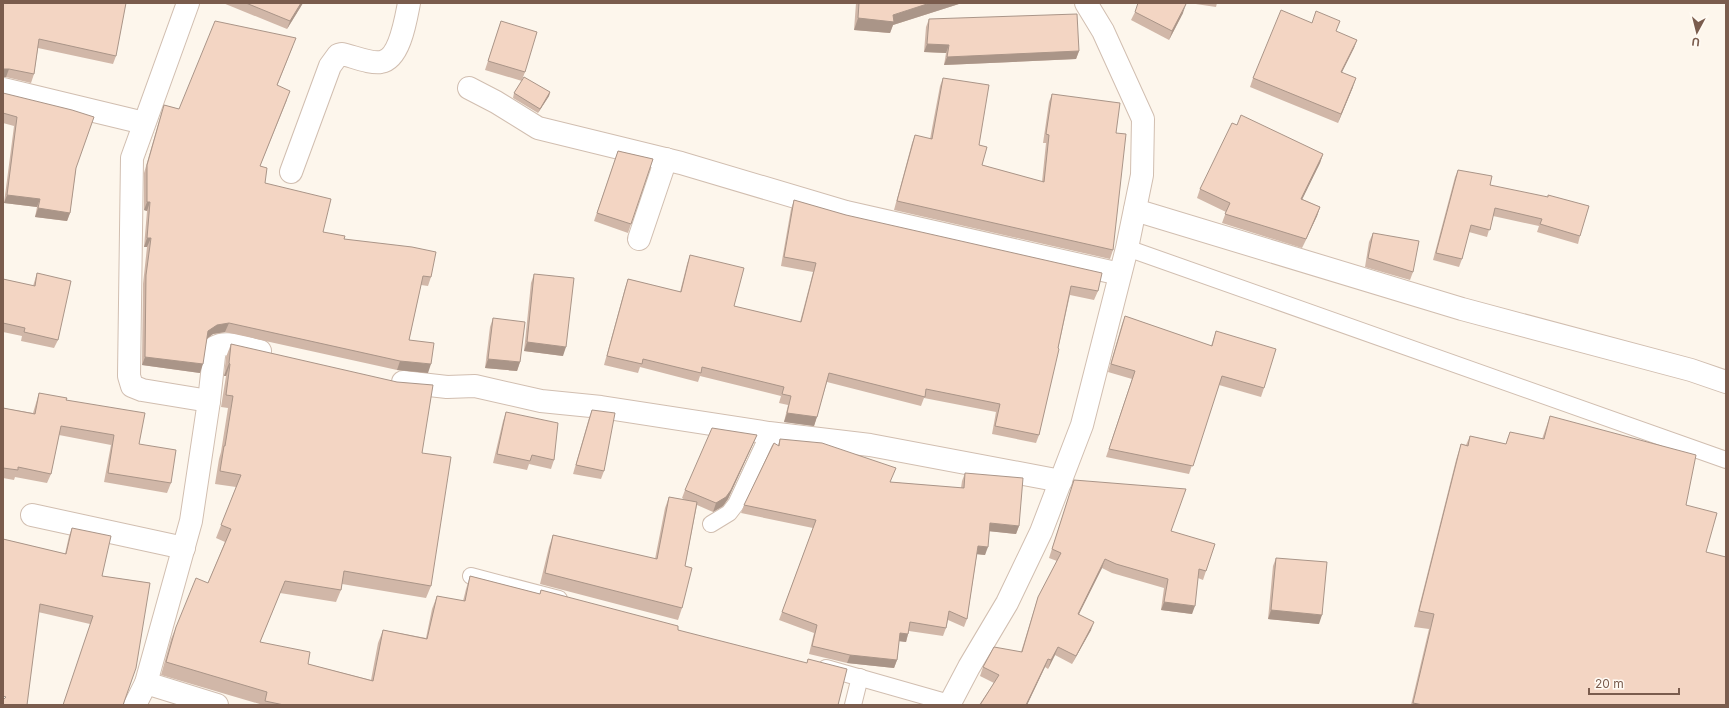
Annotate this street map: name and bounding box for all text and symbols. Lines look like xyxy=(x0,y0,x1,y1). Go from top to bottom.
north arrow xyxy=(1677,12,1717,52)
text: U xyxy=(1691,34,1701,49)
scale bar xyxy=(1589,670,1679,696)
text: 20 m xyxy=(1595,676,1624,691)

